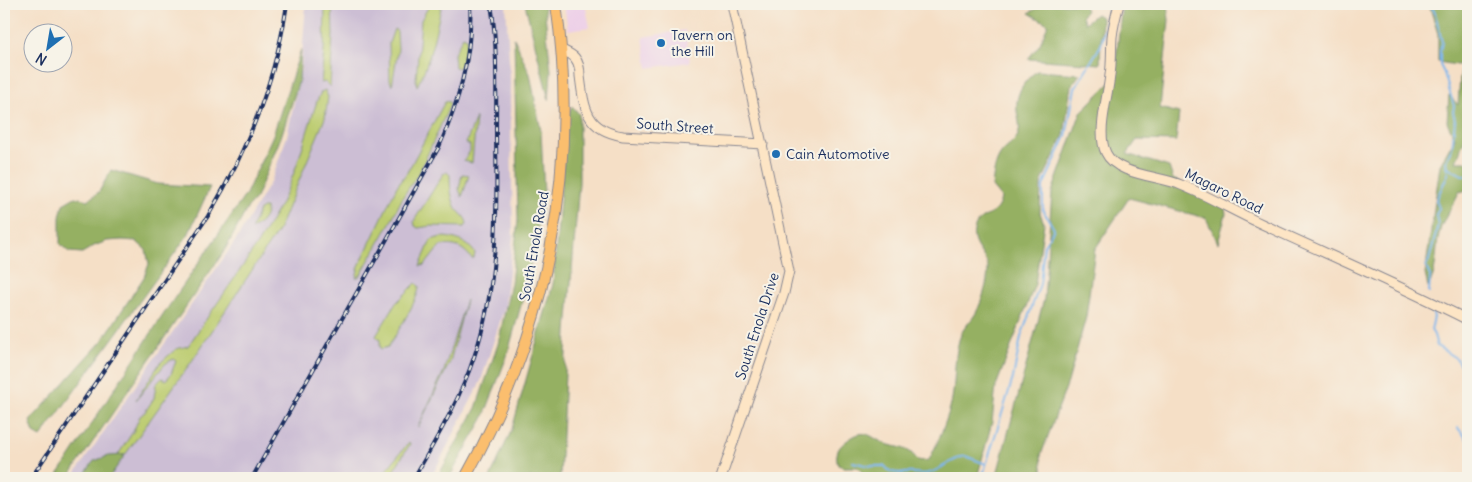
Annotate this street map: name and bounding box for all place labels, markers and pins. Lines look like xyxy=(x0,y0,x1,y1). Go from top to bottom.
place label: Tavern on the Hill xyxy=(671,26,733,60)
marker: Tavern on the Hill xyxy=(655,37,667,49)
place label: Cain Automotive xyxy=(786,145,890,163)
marker: Cain Automotive xyxy=(770,148,782,160)

